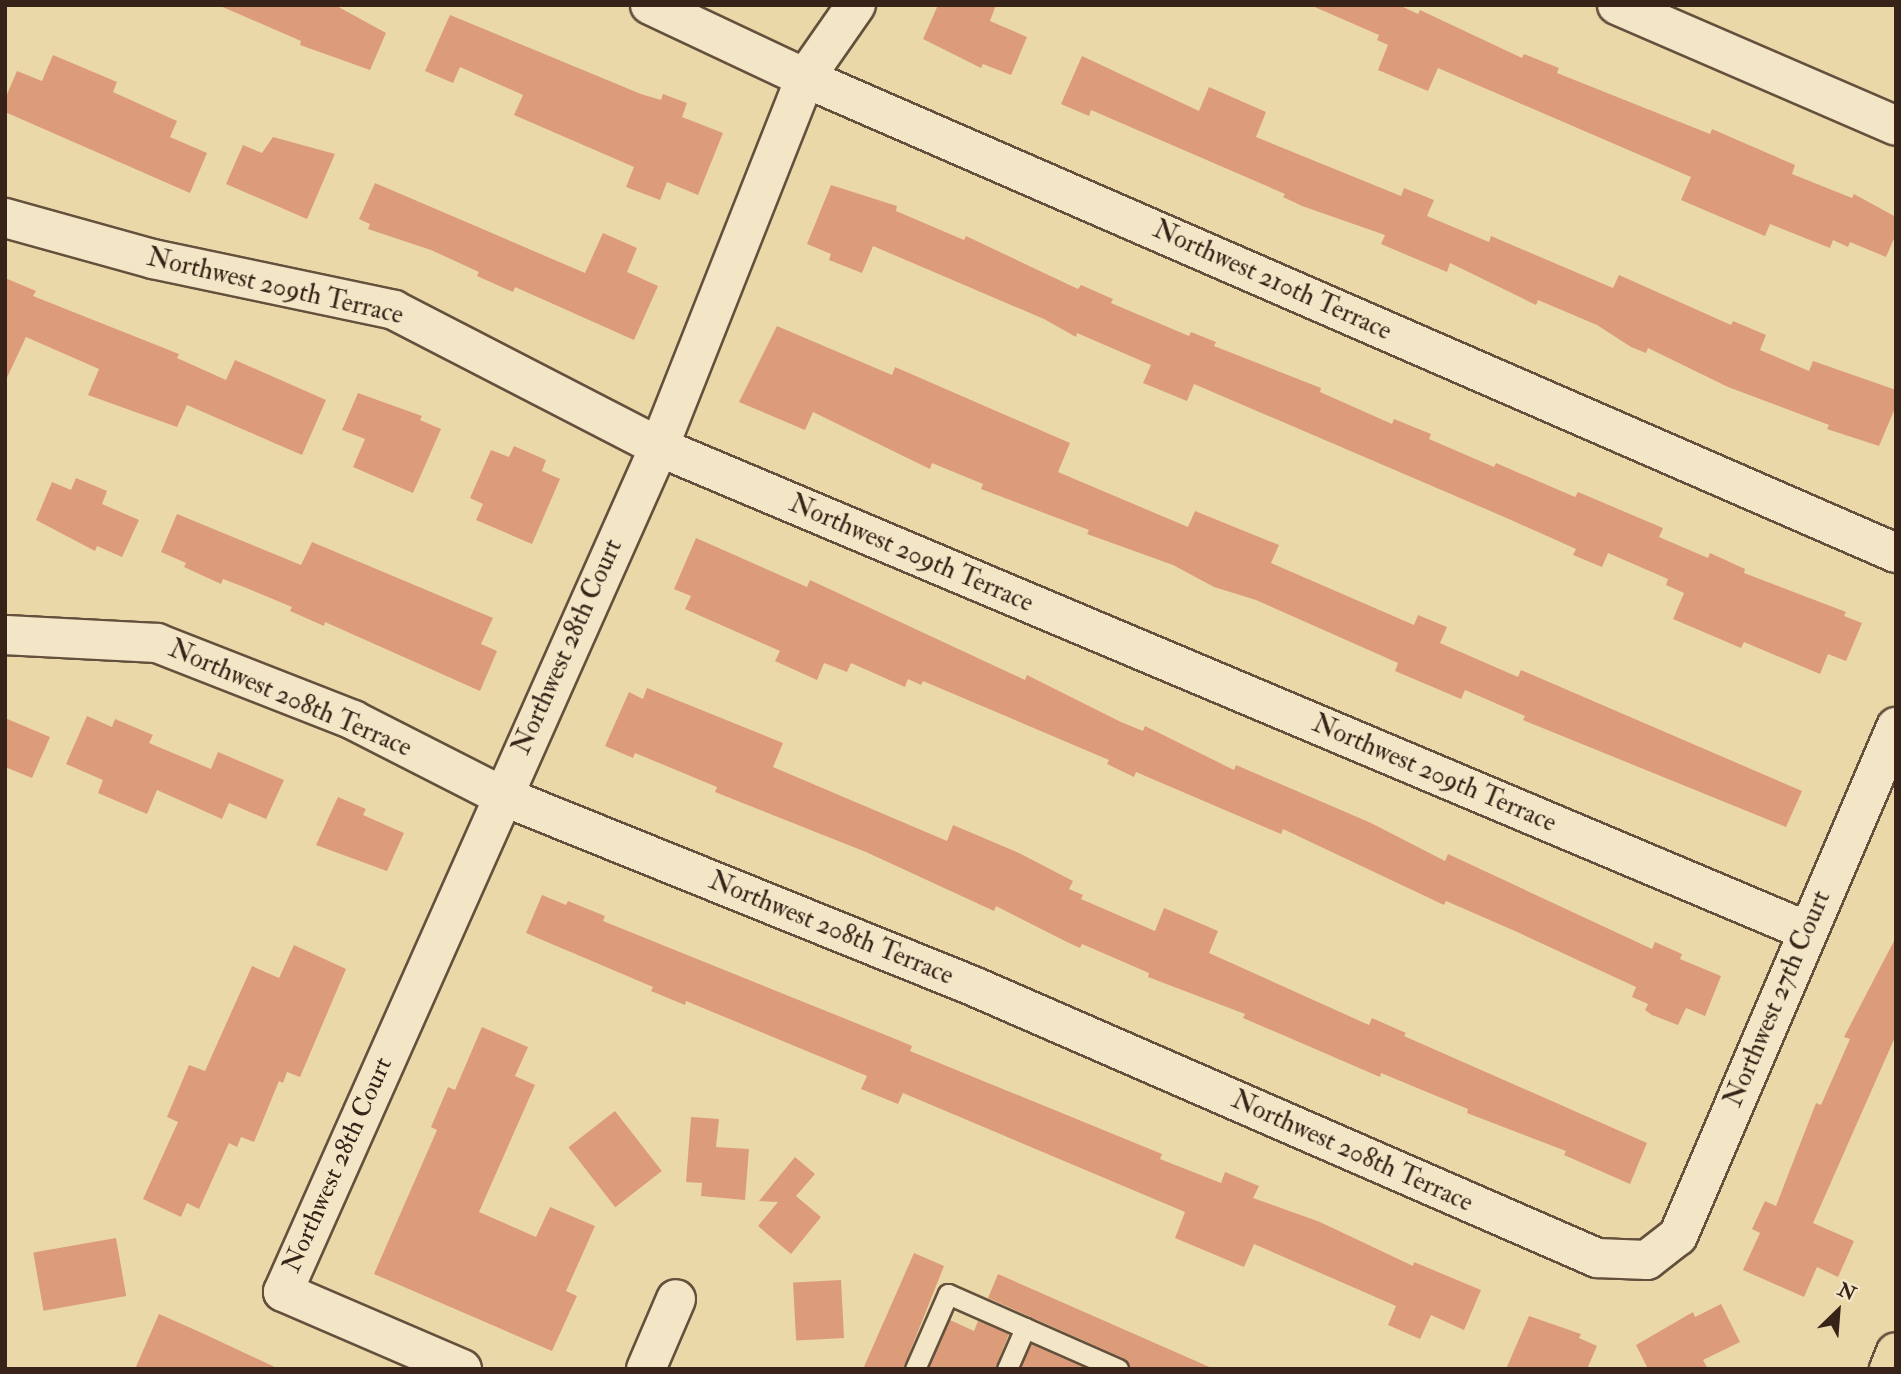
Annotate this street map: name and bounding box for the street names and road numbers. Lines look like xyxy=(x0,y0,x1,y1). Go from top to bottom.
street label: Northwest 210th Terrace xyxy=(1148,214,1396,348)
street label: Northwest 209th Terrace xyxy=(144,242,406,332)
street label: Northwest 209th Terrace xyxy=(784,488,1038,620)
street label: Northwest 28th Court xyxy=(507,535,629,759)
street label: Northwest 208th Terrace xyxy=(164,634,416,764)
street label: Northwest 209th Terrace xyxy=(1307,708,1561,840)
street label: Northwest 208th Terrace xyxy=(704,866,958,992)
street label: Northwest 27th Court xyxy=(1718,886,1838,1112)
street label: Northwest 28th Court xyxy=(277,1053,399,1277)
street label: Northwest 208th Terrace xyxy=(1227,1085,1477,1219)

